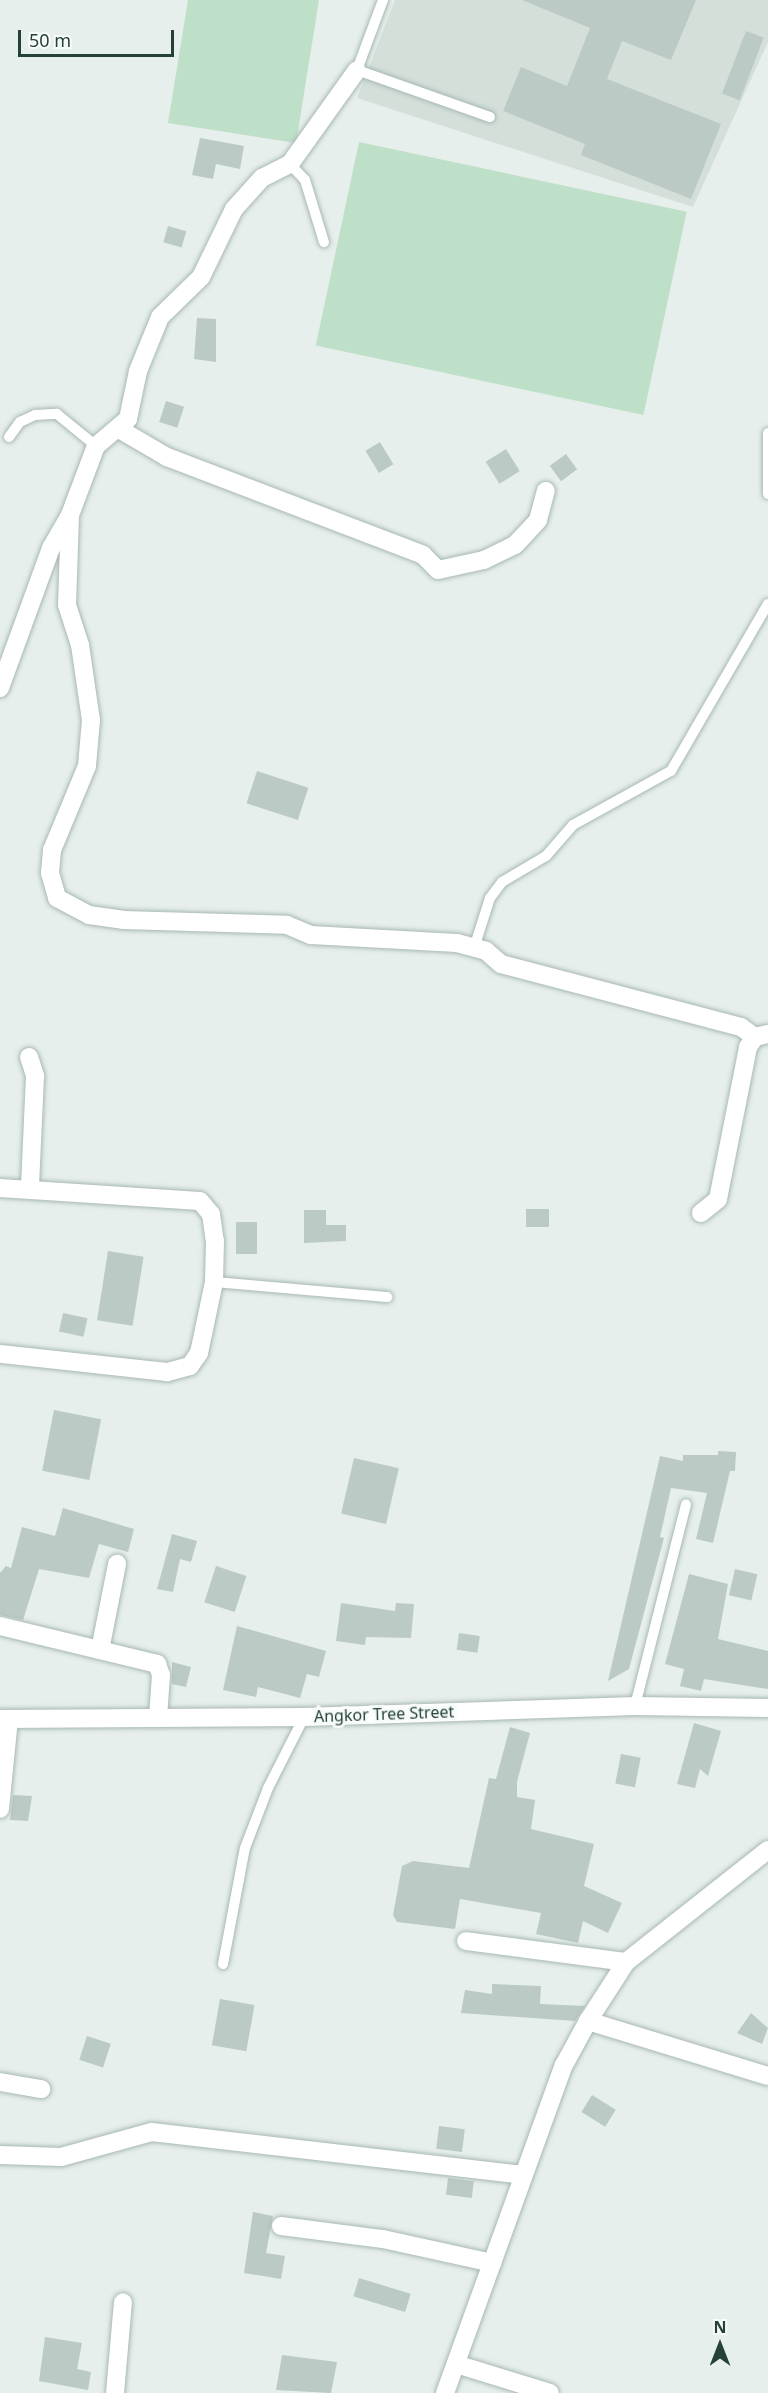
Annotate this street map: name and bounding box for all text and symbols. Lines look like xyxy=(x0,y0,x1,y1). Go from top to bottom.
scale bar xyxy=(21,18,177,56)
text: 50 m xyxy=(29,28,71,52)
street label: Angkor Tree Street xyxy=(314,1702,454,1726)
north arrow xyxy=(690,2315,750,2375)
text: N xyxy=(713,2316,727,2338)

